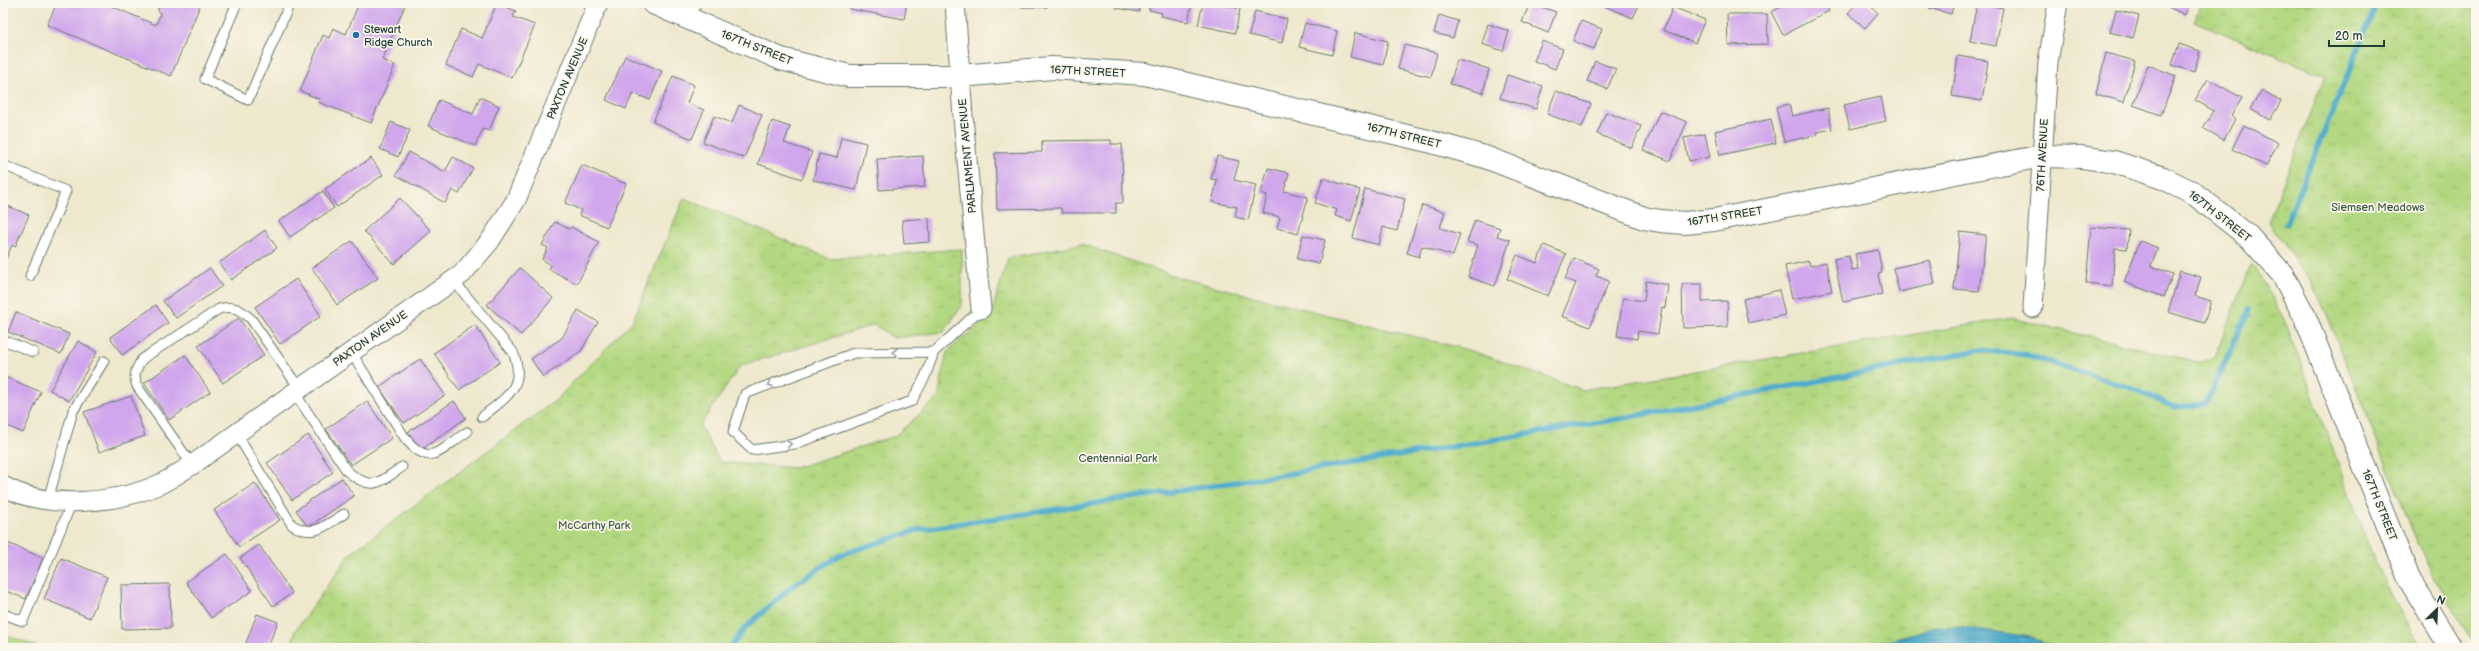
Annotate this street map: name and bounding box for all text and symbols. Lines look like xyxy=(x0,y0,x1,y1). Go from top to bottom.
scale bar xyxy=(2329,22,2384,48)
place label: Stewart Ridge Church xyxy=(364,23,432,49)
street label: 167TH STREET xyxy=(719,27,795,68)
text: 20 m xyxy=(2335,29,2362,44)
marker: Stewart Ridge Church xyxy=(351,30,361,40)
street label: PAXTON AVENUE xyxy=(544,35,591,121)
street label: 167TH STREET xyxy=(1050,63,1127,80)
street label: PARLIAMENT AVENUE xyxy=(956,98,979,214)
street label: 76TH AVENUE xyxy=(2034,118,2051,192)
street label: 167TH STREET xyxy=(1366,120,1443,151)
street label: 167TH STREET xyxy=(2186,188,2254,245)
park label: Siemsen Meadows xyxy=(2331,201,2425,214)
street label: 167TH STREET xyxy=(1687,204,1764,229)
street label: PAXTON AVENUE xyxy=(330,308,410,369)
one-way arrow xyxy=(892,348,898,356)
one-way arrow xyxy=(767,380,774,388)
one-way arrow xyxy=(786,440,792,449)
park label: Centennial Park xyxy=(1079,452,1158,465)
street label: 167TH STREET xyxy=(2359,468,2400,543)
park label: McCarthy Park xyxy=(558,519,631,532)
north arrow xyxy=(2417,589,2457,629)
text: N xyxy=(2434,593,2447,608)

